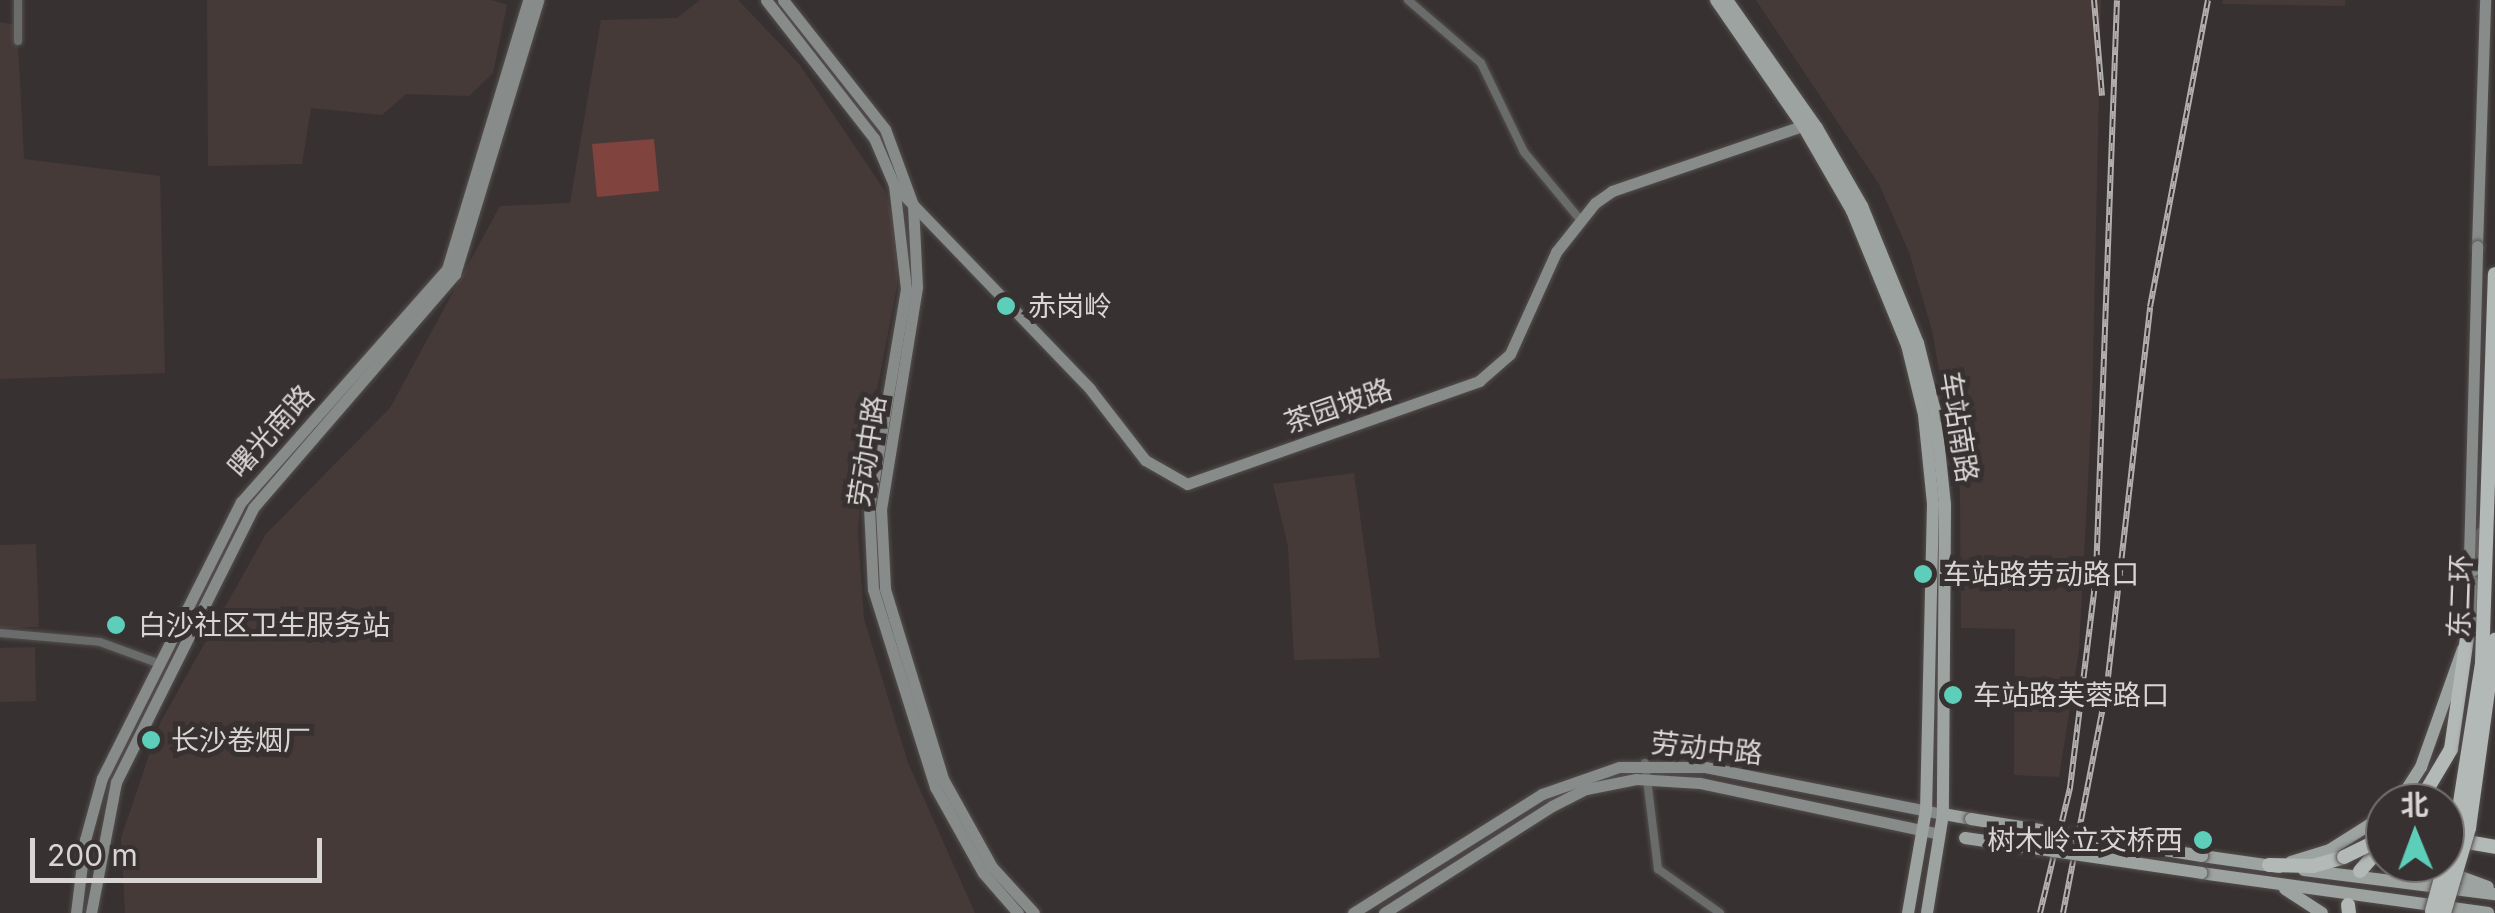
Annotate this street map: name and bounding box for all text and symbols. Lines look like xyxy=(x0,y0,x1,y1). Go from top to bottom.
place label: 赤岗岭 xyxy=(1028,289,1112,323)
marker: 赤岗岭 xyxy=(993,293,1019,319)
street label: 车站南路 xyxy=(1934,369,1984,485)
street label: 茶园坡路 xyxy=(1280,372,1396,440)
street label: 曙光南路 xyxy=(221,378,321,484)
street label: 劳动中路 xyxy=(842,393,892,509)
street label: 东二环 xyxy=(2442,553,2478,639)
place label: 车站路劳动路口 xyxy=(1943,557,2139,591)
marker: 车站路劳动路口 xyxy=(1912,563,1934,585)
place label: 白沙社区卫生服务站 xyxy=(138,608,390,642)
marker: 白沙社区卫生服务站 xyxy=(103,612,129,638)
place label: 车站路芙蓉路口 xyxy=(1973,678,2169,712)
marker: 车站路芙蓉路口 xyxy=(1942,684,1964,706)
place label: 长沙卷烟厂 xyxy=(171,723,311,757)
street label: 劳动中路 xyxy=(1650,725,1764,771)
marker: 长沙卷烟厂 xyxy=(140,729,162,751)
north arrow xyxy=(2365,783,2465,883)
text: 北 xyxy=(2400,788,2429,822)
scale bar xyxy=(35,818,328,880)
place label: 树木岭立交桥西 xyxy=(1987,823,2183,857)
marker: 树木岭立交桥西 xyxy=(2192,829,2214,851)
text: 200 m xyxy=(47,837,138,873)

